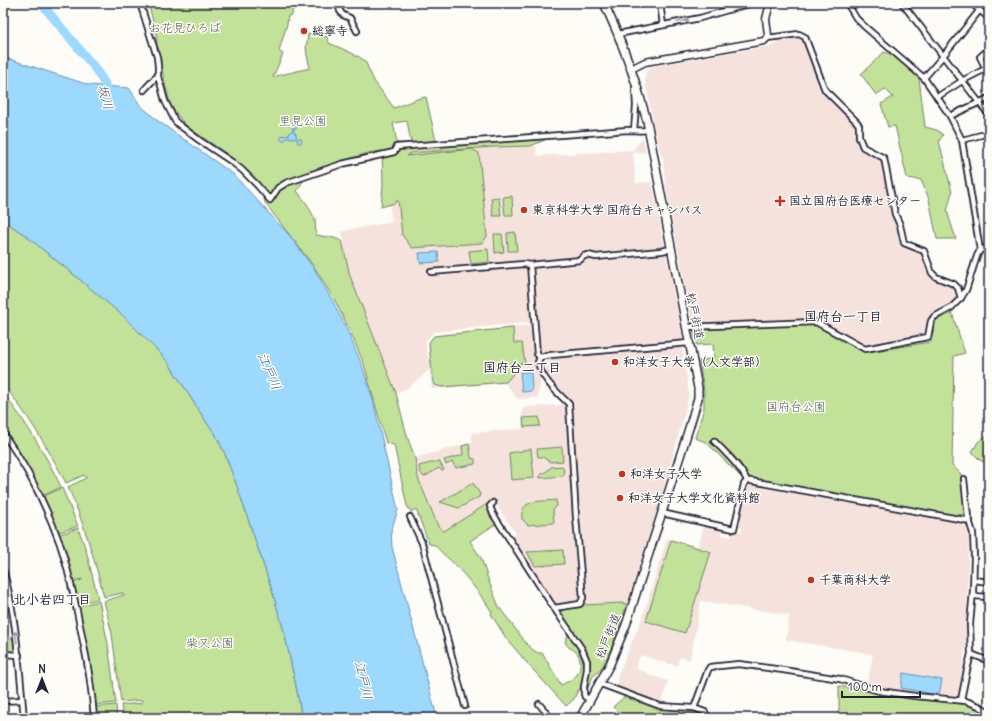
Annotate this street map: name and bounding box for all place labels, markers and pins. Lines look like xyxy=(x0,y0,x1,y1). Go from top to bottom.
place label: 総寧寺 xyxy=(312,23,348,38)
marker: 総寧寺 xyxy=(299,26,309,36)
place label: 国立国府台医療センター xyxy=(789,193,921,208)
marker: 国立国府台医療センター xyxy=(774,195,786,207)
place label: 東京科学大学 国府台キャンパス xyxy=(532,202,702,217)
marker: 東京科学大学 国府台キャンパス xyxy=(519,205,529,215)
place label: 和洋女子大学（人文学部） xyxy=(623,354,767,369)
marker: 和洋女子大学（人文学部） xyxy=(610,357,620,367)
place label: 和洋女子大学 xyxy=(630,466,702,481)
marker: 和洋女子大学 xyxy=(617,469,627,479)
place label: 和洋女子大学文化資料館 xyxy=(628,490,760,505)
marker: 和洋女子大学文化資料館 xyxy=(615,493,625,503)
place label: 千葉商科大学 xyxy=(819,572,891,587)
marker: 千葉商科大学 xyxy=(806,575,816,585)

